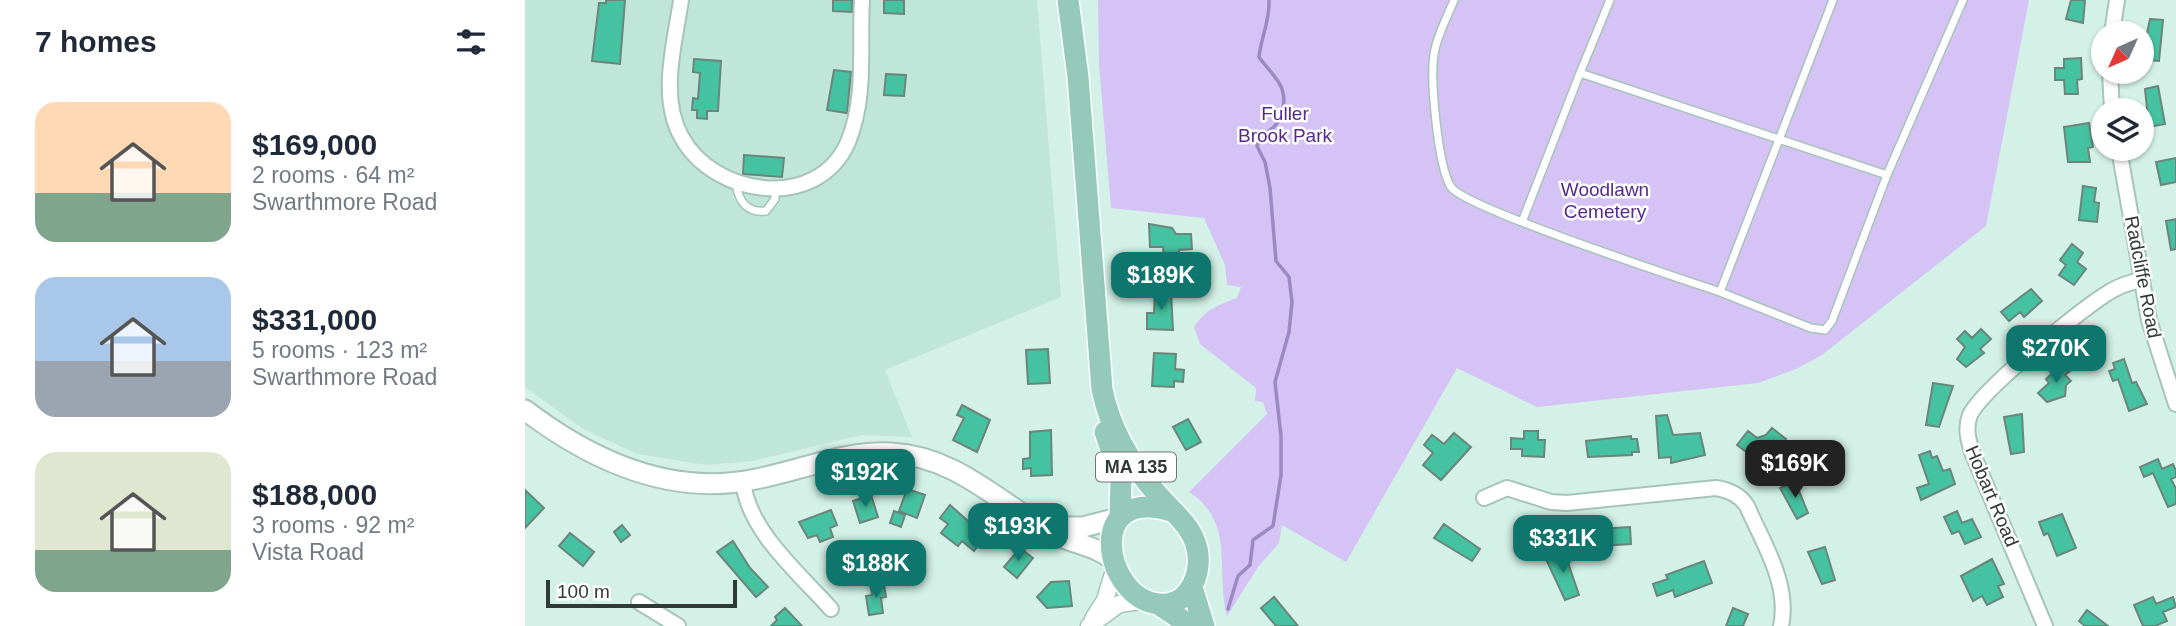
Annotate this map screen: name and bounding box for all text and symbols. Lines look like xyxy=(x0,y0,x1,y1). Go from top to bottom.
north arrow xyxy=(2091,21,2154,84)
map controls xyxy=(2091,21,2154,161)
icon: filters xyxy=(452,23,490,61)
text: 7 homes xyxy=(35,25,157,58)
button: layers xyxy=(2091,98,2154,161)
park label: Fuller Brook Park xyxy=(1238,103,1332,146)
text: $169,000 xyxy=(252,128,377,161)
icon: home xyxy=(91,130,175,214)
text: 2 rooms · 64 m² xyxy=(252,162,414,188)
park label: Woodlawn Cemetery xyxy=(1561,179,1649,222)
text: Swarthmore Road xyxy=(252,189,437,215)
street label: Radcliffe Road xyxy=(2121,214,2165,340)
pin: $189K xyxy=(1112,252,1210,312)
text: $189K xyxy=(1127,262,1195,288)
text: $331,000 xyxy=(252,303,377,336)
icon: home xyxy=(91,305,175,389)
pin: $270K xyxy=(2007,326,2105,385)
text: $270K xyxy=(2022,335,2090,361)
text: 5 rooms · 123 m² xyxy=(252,337,427,363)
text: Swarthmore Road xyxy=(252,364,437,390)
pin: $169K xyxy=(1746,440,1844,500)
street label: Hobart Road xyxy=(1961,442,2023,550)
pin: $192K xyxy=(816,449,914,509)
text: $169K xyxy=(1761,450,1829,476)
road number: MA 135 xyxy=(1096,452,1176,481)
text: $192K xyxy=(831,459,899,485)
text: $188,000 xyxy=(252,478,377,511)
icon: home xyxy=(91,480,175,564)
pin: $193K xyxy=(969,504,1067,563)
text: 3 rooms · 92 m² xyxy=(252,512,414,538)
text: $193K xyxy=(984,513,1052,539)
pin: $331K xyxy=(1514,516,1612,575)
text: $331K xyxy=(1529,525,1597,551)
text: Vista Road xyxy=(252,539,364,565)
pin: $188K xyxy=(827,540,925,600)
text: $188K xyxy=(842,550,910,576)
scale bar xyxy=(546,577,737,609)
text: 100 m xyxy=(557,581,610,602)

